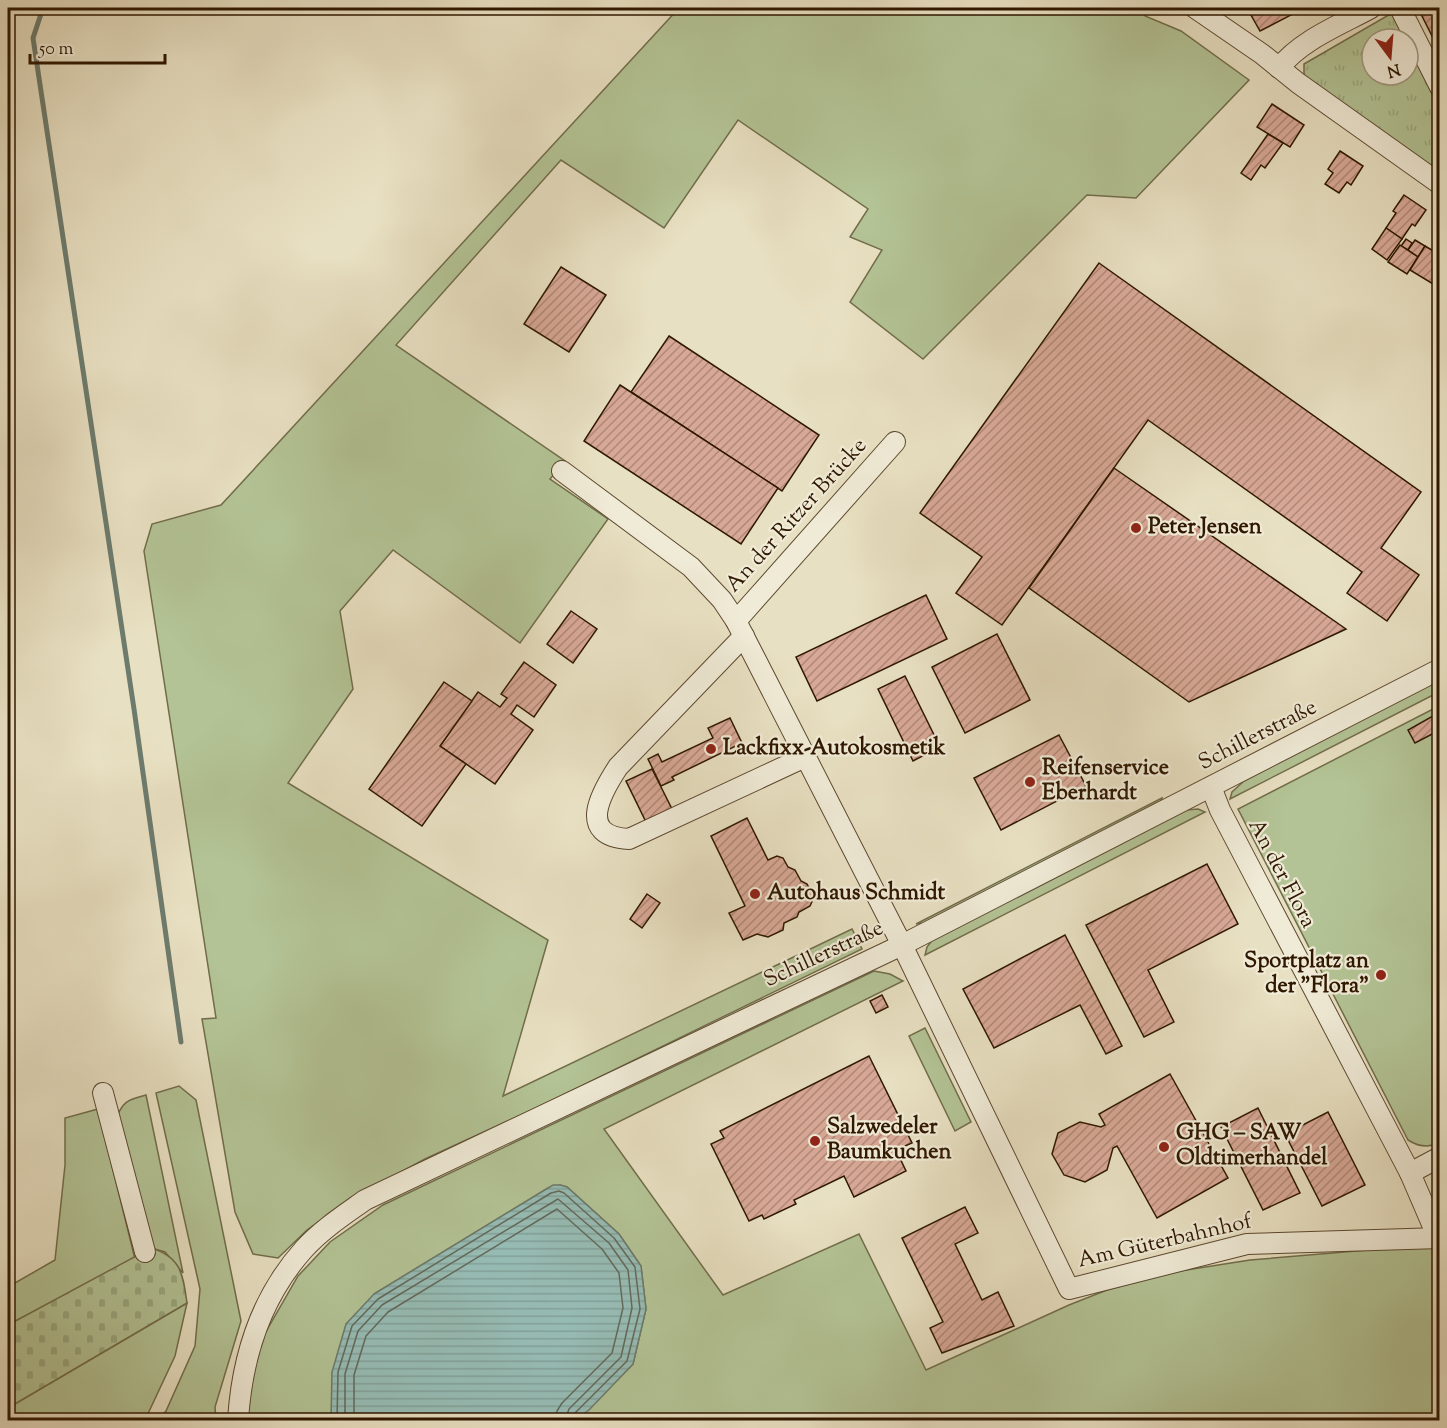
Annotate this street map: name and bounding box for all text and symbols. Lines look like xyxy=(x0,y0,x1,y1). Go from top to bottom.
scale bar xyxy=(30,27,165,65)
north arrow xyxy=(1360,27,1420,87)
text: 50 m xyxy=(38,37,74,63)
text: N xyxy=(1384,56,1403,82)
street label: An der Ritzer Brücke xyxy=(719,432,875,600)
place label: Peter Jensen xyxy=(1148,512,1262,544)
marker: Peter Jensen xyxy=(1129,521,1143,535)
street label: Schillerstraße xyxy=(1193,692,1323,780)
place label: Lackfixx-Autokosmetik xyxy=(723,733,946,765)
marker: Lackfixx-Autokosmetik xyxy=(704,742,718,756)
place label: Reifenservice Eberhardt xyxy=(1042,753,1169,810)
marker: Reifenservice Eberhardt xyxy=(1023,775,1037,789)
street label: An der Flora xyxy=(1239,814,1323,934)
place label: Autohaus Schmidt xyxy=(767,878,945,910)
marker: Autohaus Schmidt xyxy=(748,887,762,901)
street label: Schillerstraße xyxy=(759,913,889,997)
place label: Sportplatz an der "Flora" xyxy=(1244,946,1369,1003)
marker: Sportplatz an der "Flora" xyxy=(1374,968,1388,982)
place label: Salzwedeler Baumkuchen xyxy=(827,1112,952,1169)
place label: GHG – SAW Oldtimerhandel xyxy=(1176,1118,1328,1175)
marker: Salzwedeler Baumkuchen xyxy=(808,1134,822,1148)
marker: GHG – SAW Oldtimerhandel xyxy=(1157,1140,1171,1154)
street label: Am Güterbahnhof xyxy=(1075,1206,1257,1278)

